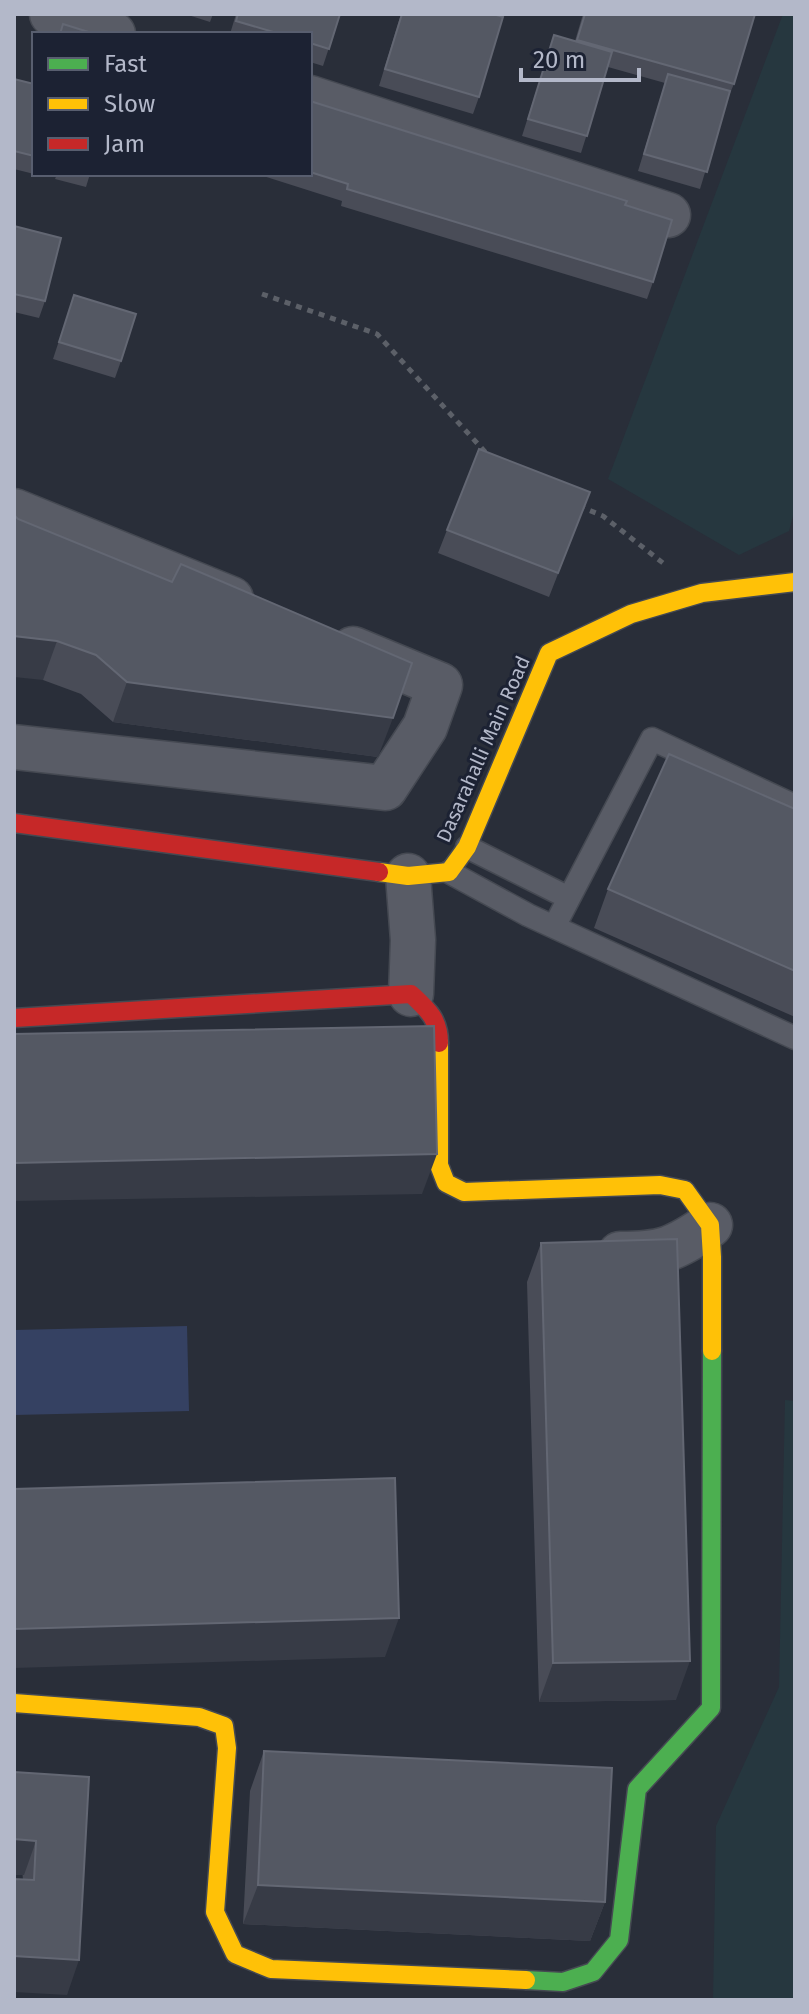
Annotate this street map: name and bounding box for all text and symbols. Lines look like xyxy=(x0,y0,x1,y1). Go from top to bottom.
legend xyxy=(32,32,312,176)
scale bar xyxy=(521,32,639,82)
text: 20 m xyxy=(533,46,585,74)
text: Fast xyxy=(104,50,147,78)
text: Slow xyxy=(104,90,155,118)
text: Jam xyxy=(104,130,145,158)
street label: Dasarahalli Main Road xyxy=(431,652,535,846)

